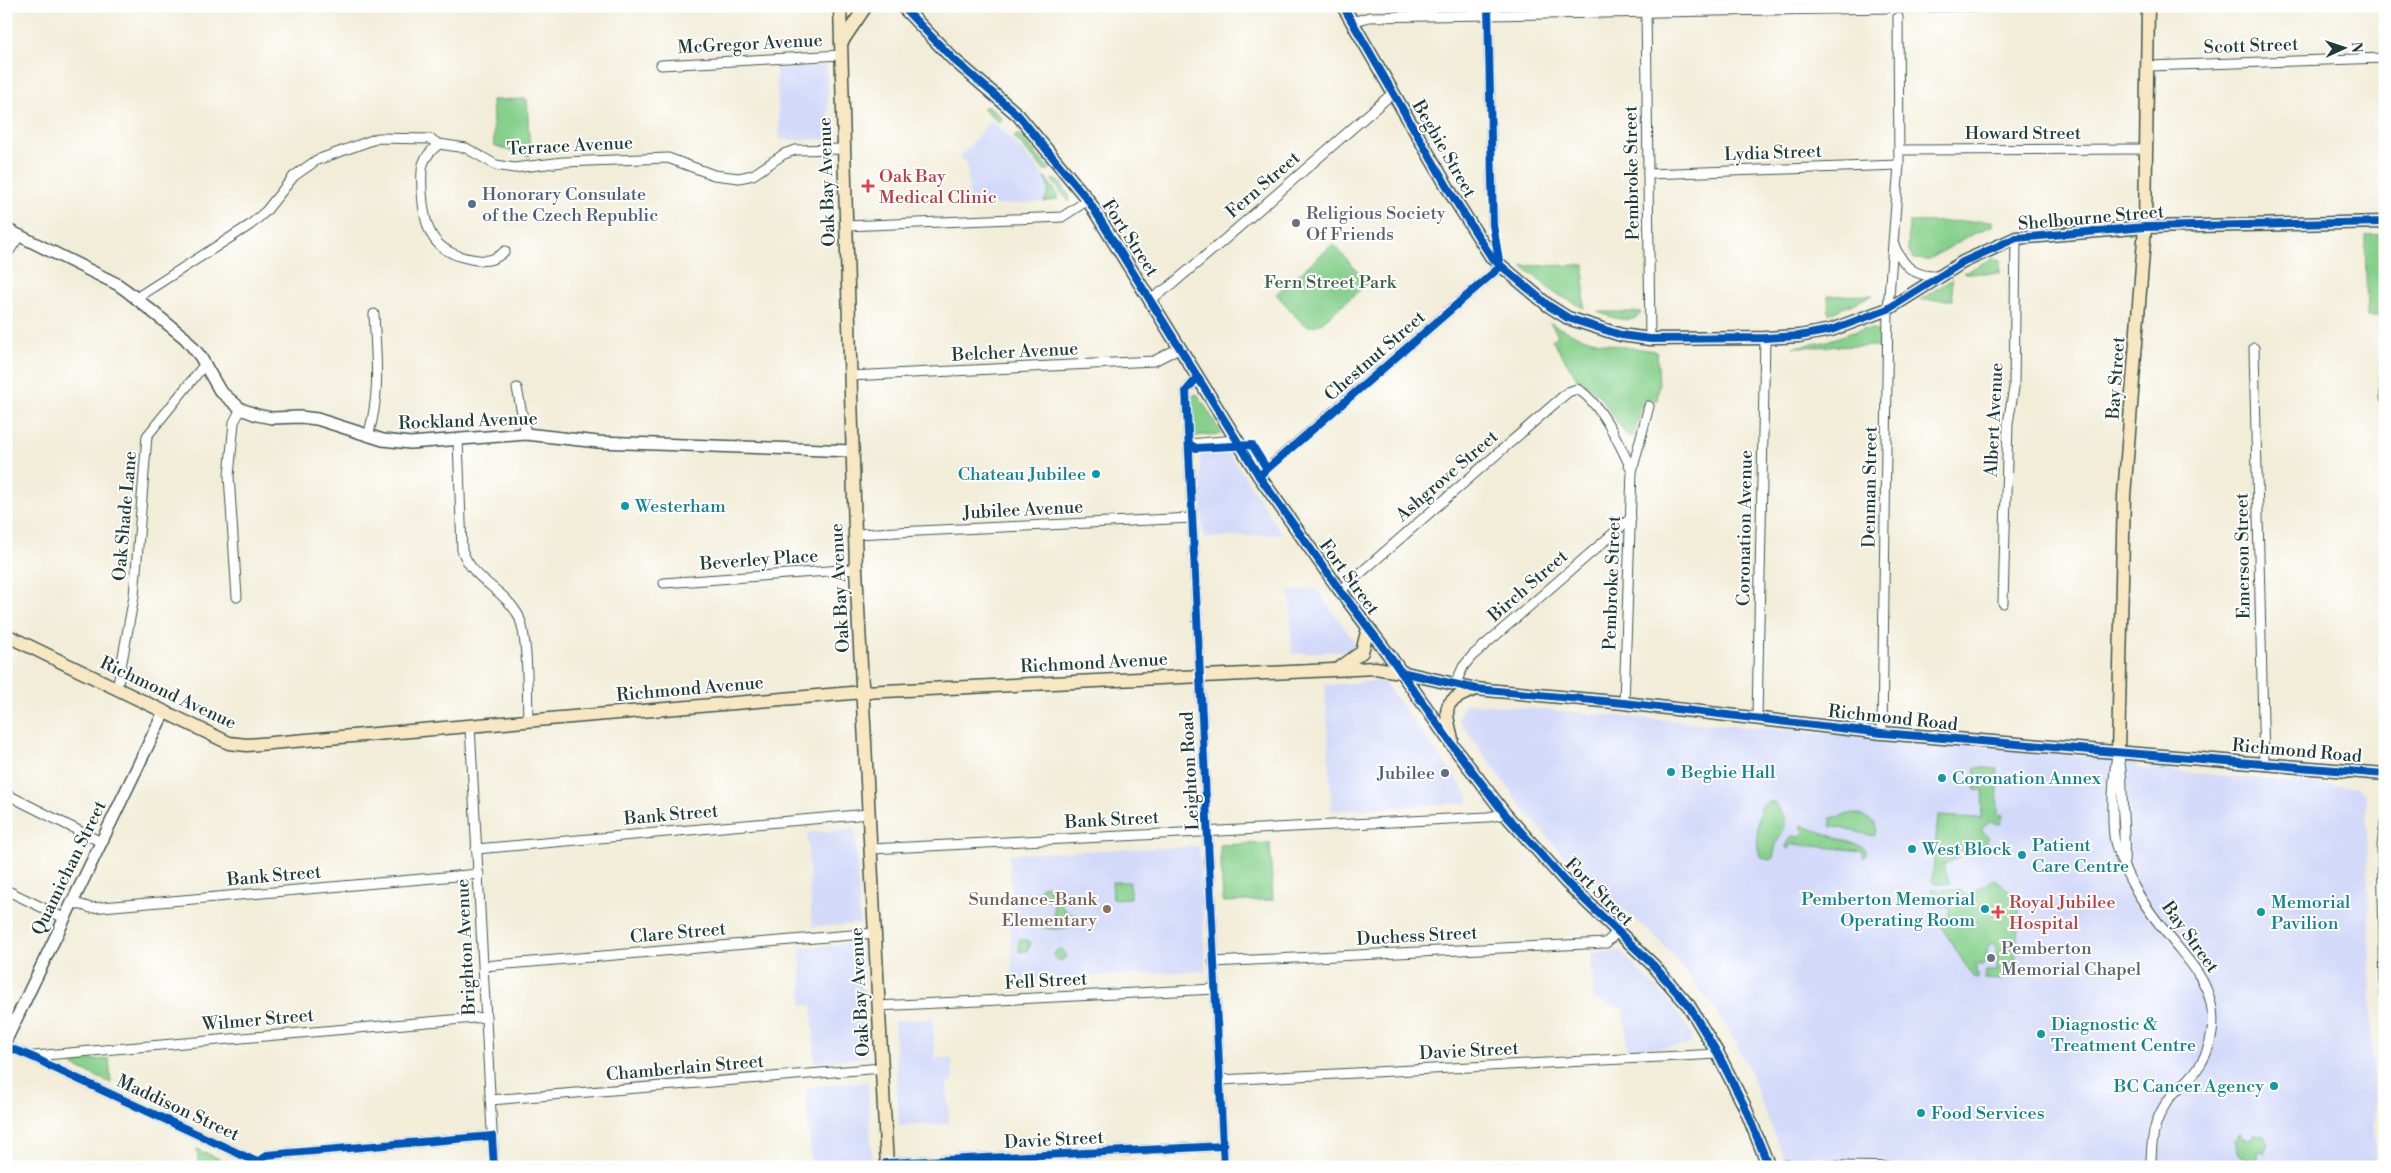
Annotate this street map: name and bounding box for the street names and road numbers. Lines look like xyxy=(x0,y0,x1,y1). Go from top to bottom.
street label: McGregor Avenue xyxy=(677,29,823,59)
street label: Scott Street xyxy=(2203,33,2299,59)
street label: Begbie Street xyxy=(1406,95,1482,202)
street label: Pembroke Street xyxy=(1619,105,1645,241)
street label: Oak Bay Avenue xyxy=(813,117,841,247)
street label: Howard Street xyxy=(1965,122,2082,145)
street label: Terrace Avenue xyxy=(506,131,634,161)
street label: Lydia Street xyxy=(1724,140,1823,166)
street label: Fern Street xyxy=(1221,146,1305,224)
street label: Fort Street xyxy=(1096,195,1164,282)
street label: Shelbourne Street xyxy=(2017,200,2166,236)
street label: Chestnut Street xyxy=(1320,305,1431,406)
street label: Bay Street xyxy=(2102,335,2130,421)
street label: Belcher Avenue xyxy=(950,337,1079,367)
street label: Albert Avenue xyxy=(1979,362,2008,479)
street label: Rockland Avenue xyxy=(398,407,538,435)
street label: Ashgrove Street xyxy=(1390,425,1503,527)
street label: Denman Street xyxy=(1857,425,1883,548)
street label: Oak Shade Lane xyxy=(108,450,142,582)
street label: Coronation Avenue xyxy=(1732,450,1758,606)
street label: Emerson Street xyxy=(2230,492,2256,619)
street label: Jubilee Avenue xyxy=(961,495,1084,525)
street label: Pembroke Street xyxy=(1598,515,1626,651)
street label: Oak Bay Avenue xyxy=(825,523,855,653)
street label: Fort Street xyxy=(1314,535,1385,620)
street label: Beverley Place xyxy=(698,544,819,576)
street label: Birch Street xyxy=(1483,545,1573,628)
street label: Richmond Avenue xyxy=(1020,648,1168,678)
street label: Richmond Avenue xyxy=(96,651,240,735)
street label: Richmond Avenue xyxy=(615,671,765,707)
street label: Richmond Road xyxy=(1827,700,1960,736)
street label: Leighton Road xyxy=(1175,710,1205,831)
street label: Richmond Road xyxy=(2231,734,2364,768)
street label: Quamichan Street xyxy=(26,796,112,939)
street label: Bank Street xyxy=(622,799,720,831)
street label: Bank Street xyxy=(1063,806,1160,834)
street label: Fort Street xyxy=(1560,853,1639,932)
street label: Bank Street xyxy=(225,860,323,892)
street label: Brighton Avenue xyxy=(451,878,481,1017)
street label: Bay Street xyxy=(2156,896,2224,978)
street label: Clare Street xyxy=(629,917,728,949)
street label: Duchess Street xyxy=(1356,921,1479,951)
street label: Oak Bay Avenue xyxy=(845,927,875,1057)
street label: Fell Street xyxy=(1004,967,1089,995)
street label: Wilmer Street xyxy=(200,1004,315,1036)
street label: Davie Street xyxy=(1419,1037,1520,1065)
street label: Chamberlain Street xyxy=(605,1050,766,1086)
street label: Maddison Street xyxy=(113,1070,244,1147)
street label: Davie Street xyxy=(1004,1126,1105,1154)

